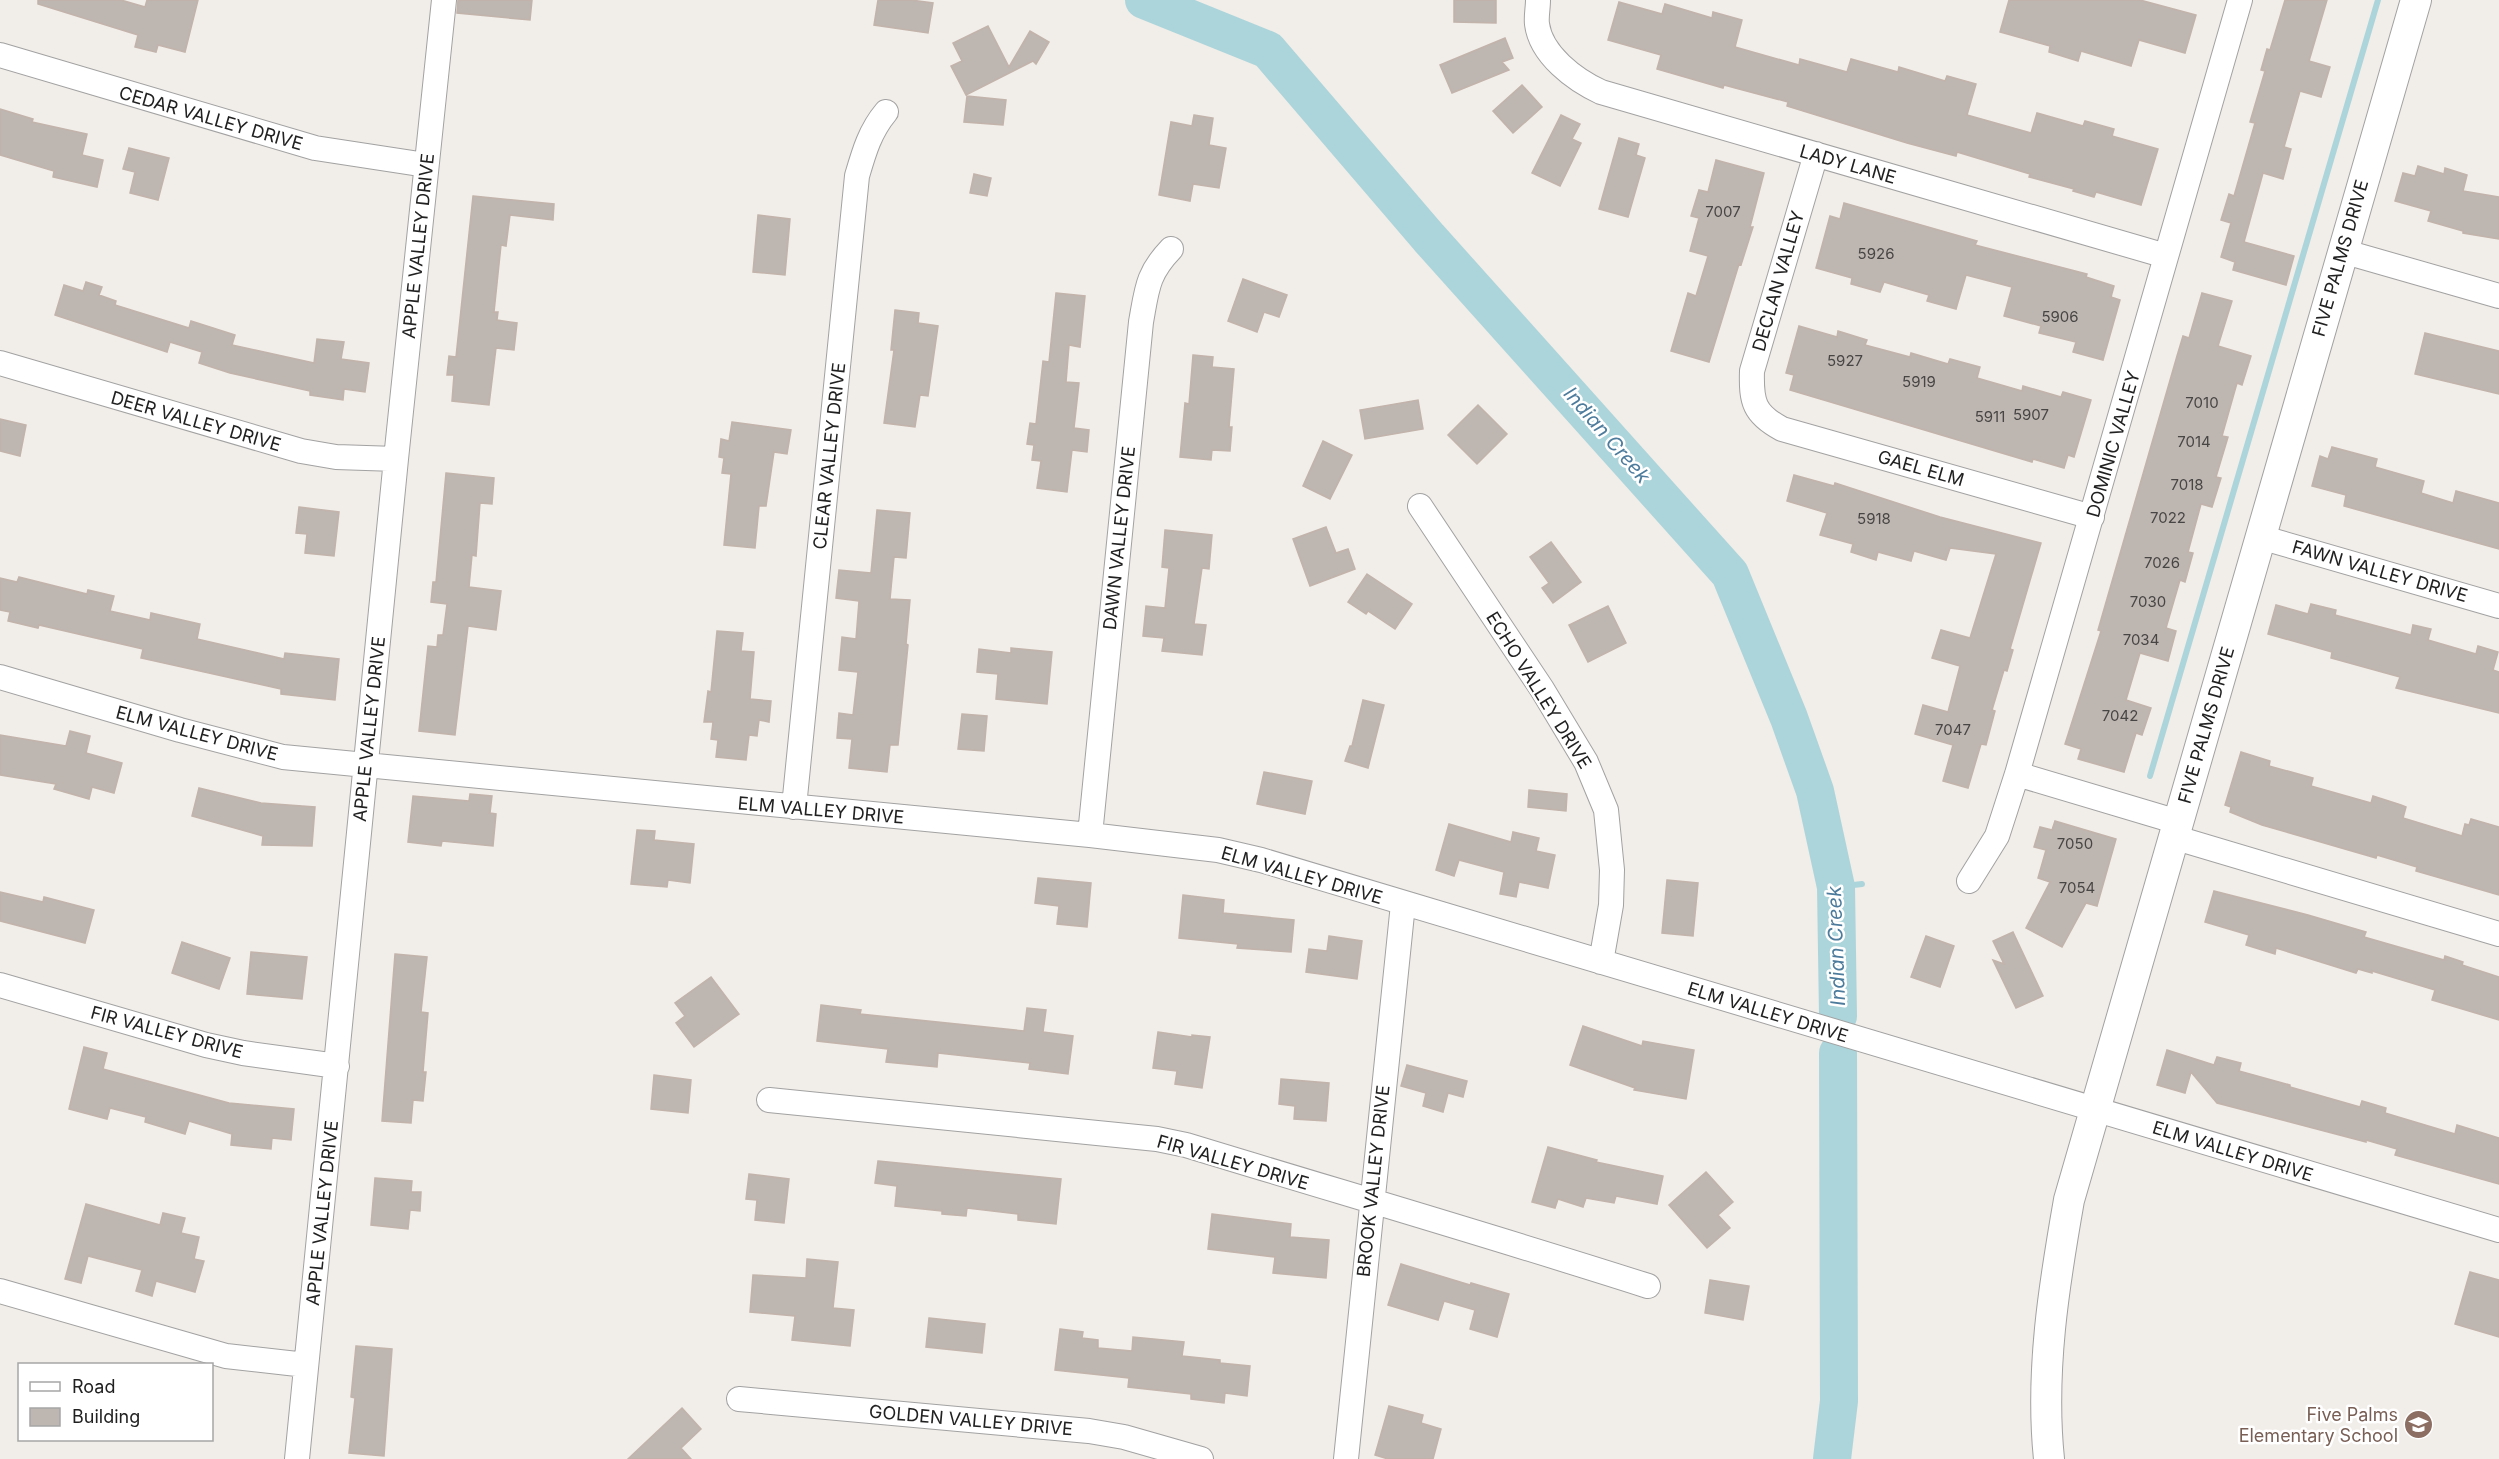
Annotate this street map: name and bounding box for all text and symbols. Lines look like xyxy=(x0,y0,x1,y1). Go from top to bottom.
street label: CEDAR VALLEY DRIVE xyxy=(117,82,305,154)
street label: LADY LANE xyxy=(1797,140,1899,188)
street label: APPLE VALLEY DRIVE xyxy=(398,152,438,340)
street label: FIVE PALMS DRIVE xyxy=(2308,177,2372,339)
house number: 7007 xyxy=(1705,202,1741,221)
street label: DECLAN VALLEY xyxy=(1748,208,1808,354)
house number: 5926 xyxy=(1858,244,1894,263)
house number: 5906 xyxy=(2041,307,2079,326)
house number: 5927 xyxy=(1827,351,1863,370)
street label: CLEAR VALLEY DRIVE xyxy=(809,361,849,551)
street label: DOMINIC VALLEY xyxy=(2082,368,2144,520)
house number: 5919 xyxy=(1902,372,1936,391)
water label: Indian Creek xyxy=(1559,382,1656,489)
street label: DEER VALLEY DRIVE xyxy=(109,387,283,455)
house number: 7010 xyxy=(2185,393,2219,412)
house number: 5907 xyxy=(2013,405,2049,424)
house number: 5911 xyxy=(1975,407,2005,426)
house number: 7014 xyxy=(2177,432,2211,451)
street label: DAWN VALLEY DRIVE xyxy=(1099,445,1139,631)
street label: GAEL ELM xyxy=(1875,446,1967,490)
house number: 7018 xyxy=(2170,475,2204,494)
house number: 7022 xyxy=(2150,508,2186,527)
house number: 5918 xyxy=(1857,509,1891,528)
street label: FAWN VALLEY DRIVE xyxy=(2290,536,2470,606)
house number: 7026 xyxy=(2144,553,2180,572)
house number: 7030 xyxy=(2130,592,2166,611)
street label: ECHO VALLEY DRIVE xyxy=(1482,608,1596,772)
house number: 7034 xyxy=(2123,630,2159,649)
street label: APPLE VALLEY DRIVE xyxy=(349,635,389,823)
street label: FIVE PALMS DRIVE xyxy=(2174,644,2238,806)
street label: ELM VALLEY DRIVE xyxy=(114,701,280,765)
house number: 7042 xyxy=(2102,706,2138,725)
house number: 7047 xyxy=(1935,720,1971,739)
street label: ELM VALLEY DRIVE xyxy=(737,792,905,828)
house number: 7050 xyxy=(2057,834,2093,853)
street label: ELM VALLEY DRIVE xyxy=(1219,842,1385,908)
house number: 7054 xyxy=(2059,878,2095,897)
water label: Indian Creek xyxy=(1822,885,1850,1006)
street label: ELM VALLEY DRIVE xyxy=(1685,978,1851,1046)
street label: FIR VALLEY DRIVE xyxy=(89,1002,245,1062)
street label: BROOK VALLEY DRIVE xyxy=(1352,1084,1394,1278)
street label: ELM VALLEY DRIVE xyxy=(2150,1117,2316,1185)
street label: APPLE VALLEY DRIVE xyxy=(302,1119,342,1307)
street label: FIR VALLEY DRIVE xyxy=(1155,1130,1311,1194)
legend xyxy=(18,1363,213,1441)
text: Road xyxy=(72,1376,115,1397)
street label: GOLDEN VALLEY DRIVE xyxy=(868,1401,1074,1439)
place label: Five Palms Elementary School xyxy=(2239,1404,2398,1446)
text: Building xyxy=(72,1406,140,1427)
school or university icon: Five Palms Elementary School xyxy=(2403,1408,2435,1440)

